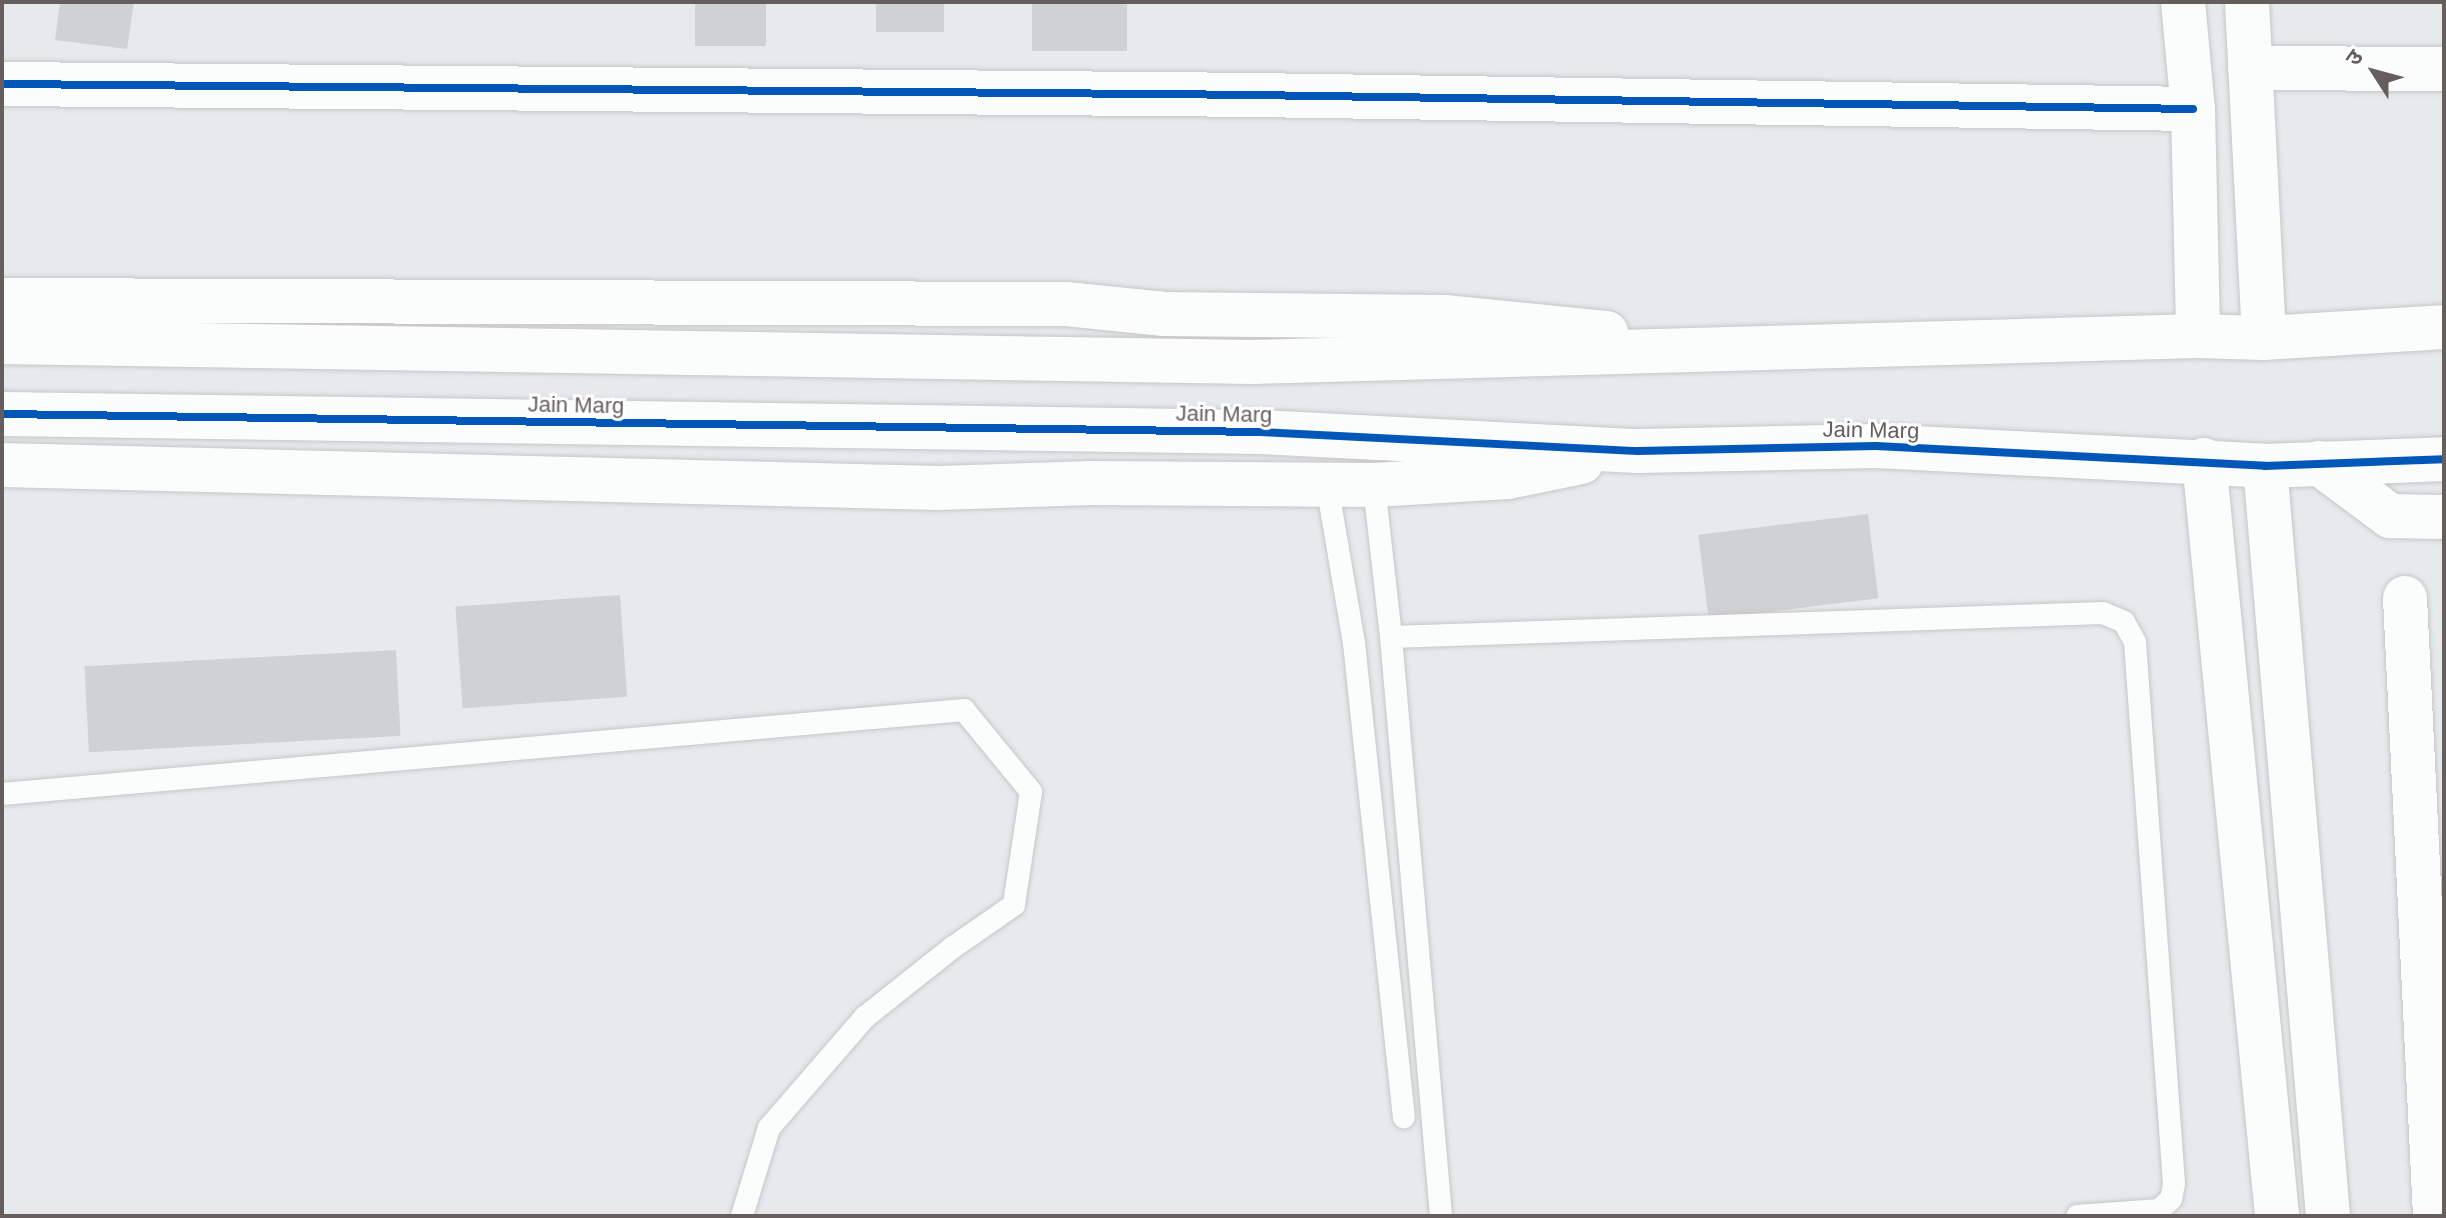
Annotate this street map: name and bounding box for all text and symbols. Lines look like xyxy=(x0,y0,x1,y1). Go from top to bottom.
north arrow xyxy=(2334,32,2414,112)
text: उ xyxy=(2340,45,2368,70)
street label: Jain Marg xyxy=(527,391,625,419)
street label: Jain Marg xyxy=(1175,400,1273,428)
street label: Jain Marg xyxy=(1822,416,1920,444)

